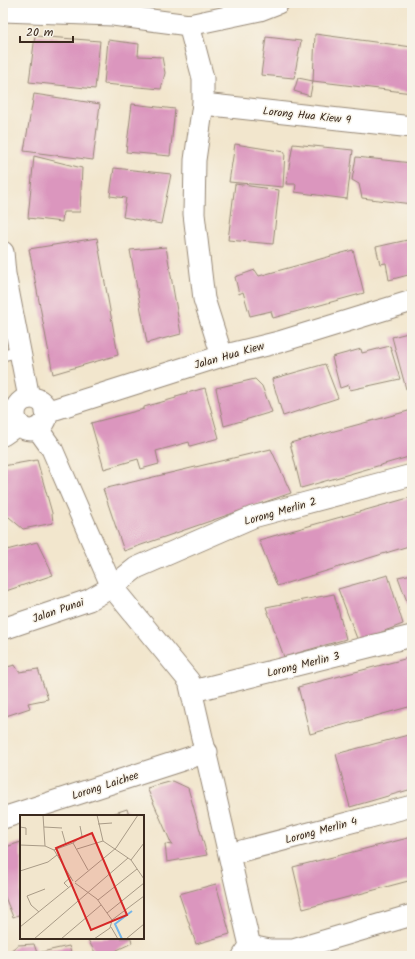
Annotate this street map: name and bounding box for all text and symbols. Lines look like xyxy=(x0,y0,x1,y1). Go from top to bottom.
scale bar xyxy=(20,18,73,44)
text: 20 m xyxy=(26,23,54,42)
street label: Lorong Hua Kiew 9 xyxy=(262,102,353,130)
street label: Jalan Hua Kiew xyxy=(192,337,267,375)
street label: Lorong Merlin 2 xyxy=(242,493,319,531)
street label: Jalan Punai xyxy=(30,594,87,628)
street label: Lorong Merlin 3 xyxy=(265,647,341,683)
street label: Lorong Laichee xyxy=(69,767,141,805)
street label: Lorong Merlin 4 xyxy=(283,813,359,849)
inset map xyxy=(20,815,144,939)

